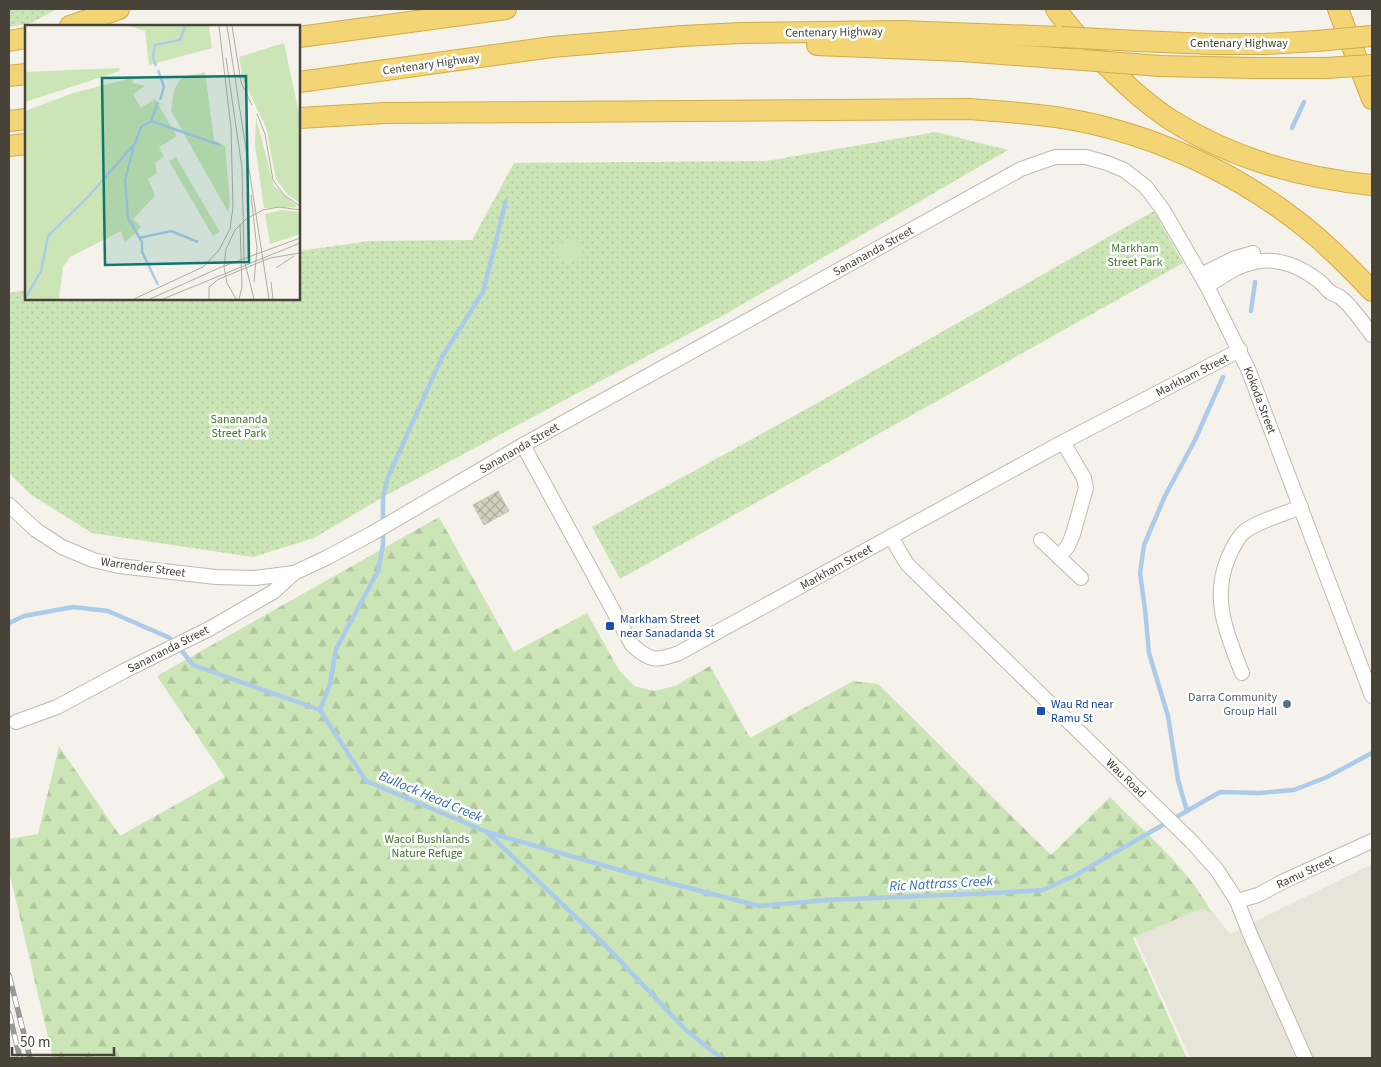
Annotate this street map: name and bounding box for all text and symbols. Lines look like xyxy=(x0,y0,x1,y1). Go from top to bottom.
street label: Centenary Highway xyxy=(785,23,883,42)
inset map xyxy=(25,25,300,300)
street label: Centenary Highway xyxy=(1190,35,1288,52)
street label: Centenary Highway xyxy=(381,49,481,80)
street label: Sanananda Street xyxy=(830,222,916,281)
park label: Markham Street Park xyxy=(1108,240,1163,271)
street label: Markham Street xyxy=(1153,350,1232,401)
street label: Kokoda Street xyxy=(1239,364,1280,436)
park label: Sanananda Street Park xyxy=(211,411,267,442)
street label: Sanananda Street xyxy=(476,419,562,478)
street label: Markham Street xyxy=(797,541,875,594)
street label: Warrender Street xyxy=(100,553,186,582)
place label: Markham Street near Sanadanda St xyxy=(620,611,715,642)
marker: Markham Street near Sanadanda St xyxy=(604,620,616,632)
street label: Sanananda Street xyxy=(125,622,212,677)
place label: Darra Community Group Hall xyxy=(1188,689,1277,720)
place label: Wau Rd near Ramu St xyxy=(1051,696,1114,727)
marker: Darra Community Group Hall xyxy=(1281,698,1293,710)
marker: Wau Rd near Ramu St xyxy=(1035,705,1047,717)
street label: Wau Road xyxy=(1102,755,1150,802)
water label: Bullock Head Creek xyxy=(376,766,486,828)
park label: Wacol Bushlands Nature Refuge xyxy=(385,831,469,862)
street label: Ramu Street xyxy=(1274,852,1337,893)
water label: Ric Nattrass Creek xyxy=(889,871,994,897)
scale bar xyxy=(12,1024,115,1056)
text: 50 m xyxy=(20,1032,50,1053)

